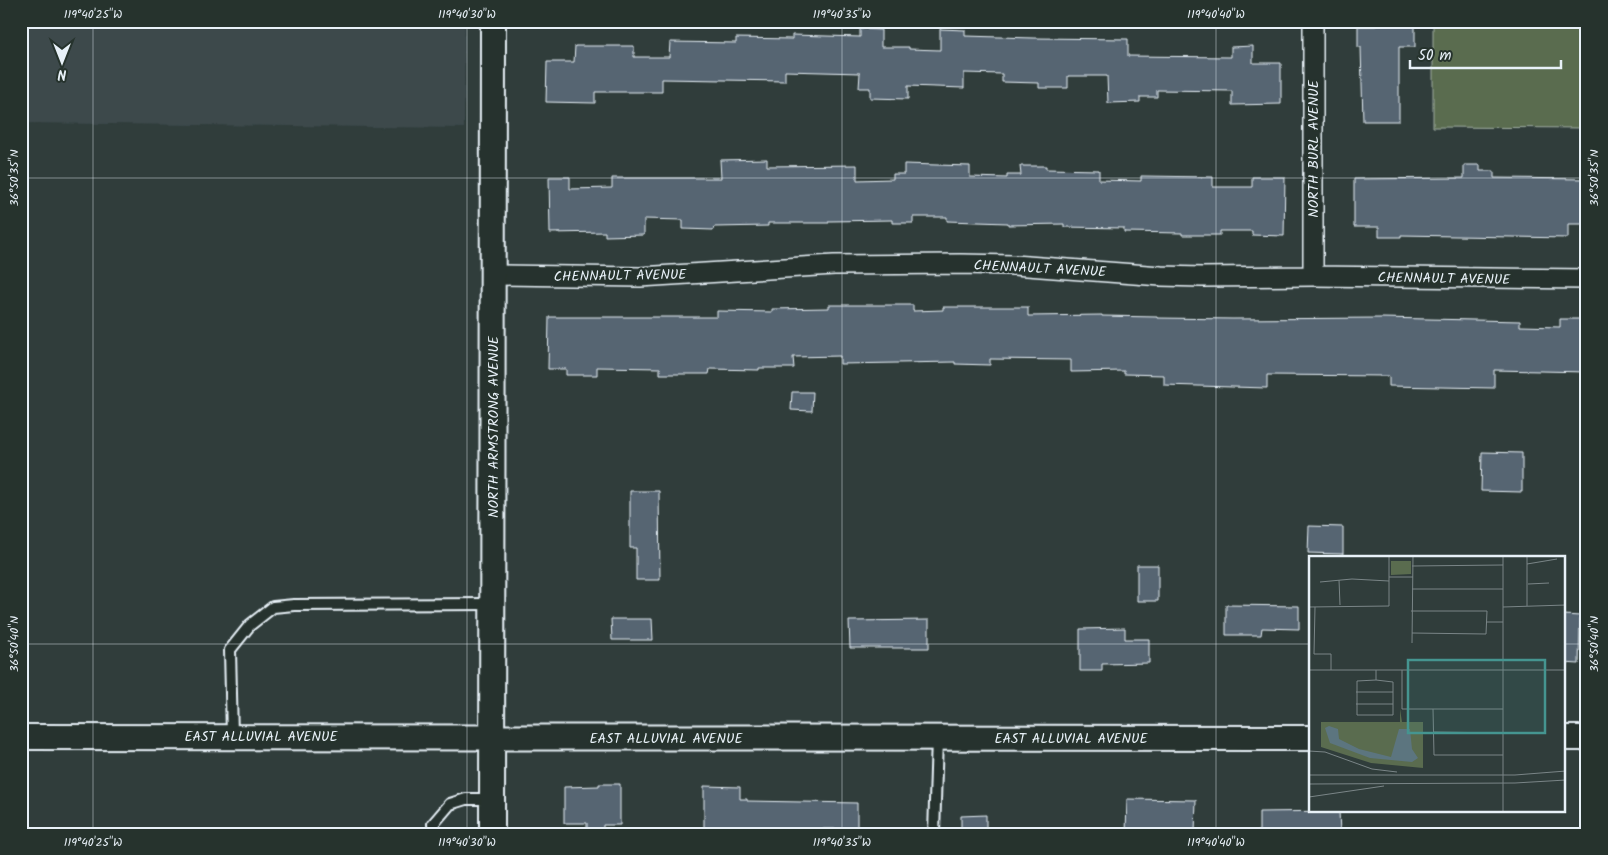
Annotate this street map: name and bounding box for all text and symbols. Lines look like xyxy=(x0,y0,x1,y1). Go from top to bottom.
text: 119°40'25"W xyxy=(64,5,122,24)
text: 119°40'30"W xyxy=(438,5,496,24)
text: 119°40'35"W xyxy=(813,5,871,24)
text: 119°40'40"W xyxy=(1187,5,1245,24)
north arrow xyxy=(38,38,88,88)
scale bar xyxy=(1410,38,1562,70)
text: 50 m xyxy=(1418,44,1452,68)
text: N xyxy=(57,63,66,85)
street label: NORTH BURL AVENUE xyxy=(1303,79,1325,218)
text: 36°50'35"N xyxy=(5,149,24,207)
text: 36°50'35"N xyxy=(1585,149,1604,207)
street label: CHENNAULT AVENUE xyxy=(973,255,1108,283)
street label: CHENNAULT AVENUE xyxy=(553,264,687,288)
street label: CHENNAULT AVENUE xyxy=(1377,267,1511,291)
street label: NORTH ARMSTRONG AVENUE xyxy=(483,335,505,518)
inset map xyxy=(1309,556,1566,812)
text: 36°50'40"N xyxy=(5,616,24,672)
text: 36°50'40"N xyxy=(1585,616,1604,672)
street label: EAST ALLUVIAL AVENUE xyxy=(184,726,338,748)
street label: EAST ALLUVIAL AVENUE xyxy=(589,728,743,750)
street label: EAST ALLUVIAL AVENUE xyxy=(994,728,1148,750)
text: 119°40'25"W xyxy=(64,833,122,852)
text: 119°40'30"W xyxy=(438,833,496,852)
text: 119°40'35"W xyxy=(813,833,871,852)
text: 119°40'40"W xyxy=(1187,833,1245,852)

